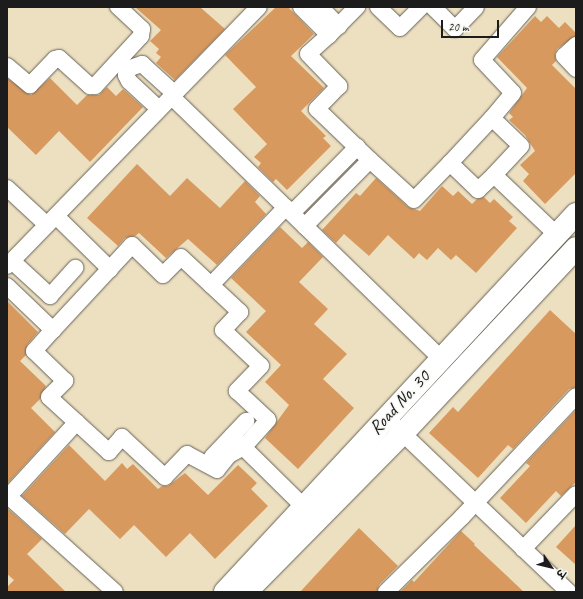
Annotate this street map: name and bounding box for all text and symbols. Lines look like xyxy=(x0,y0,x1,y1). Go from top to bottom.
scale bar xyxy=(443,12,501,38)
text: 20 m xyxy=(448,19,468,35)
street label: Road No. 30 xyxy=(364,366,436,440)
north arrow xyxy=(531,547,571,587)
text: उ xyxy=(553,567,569,581)

